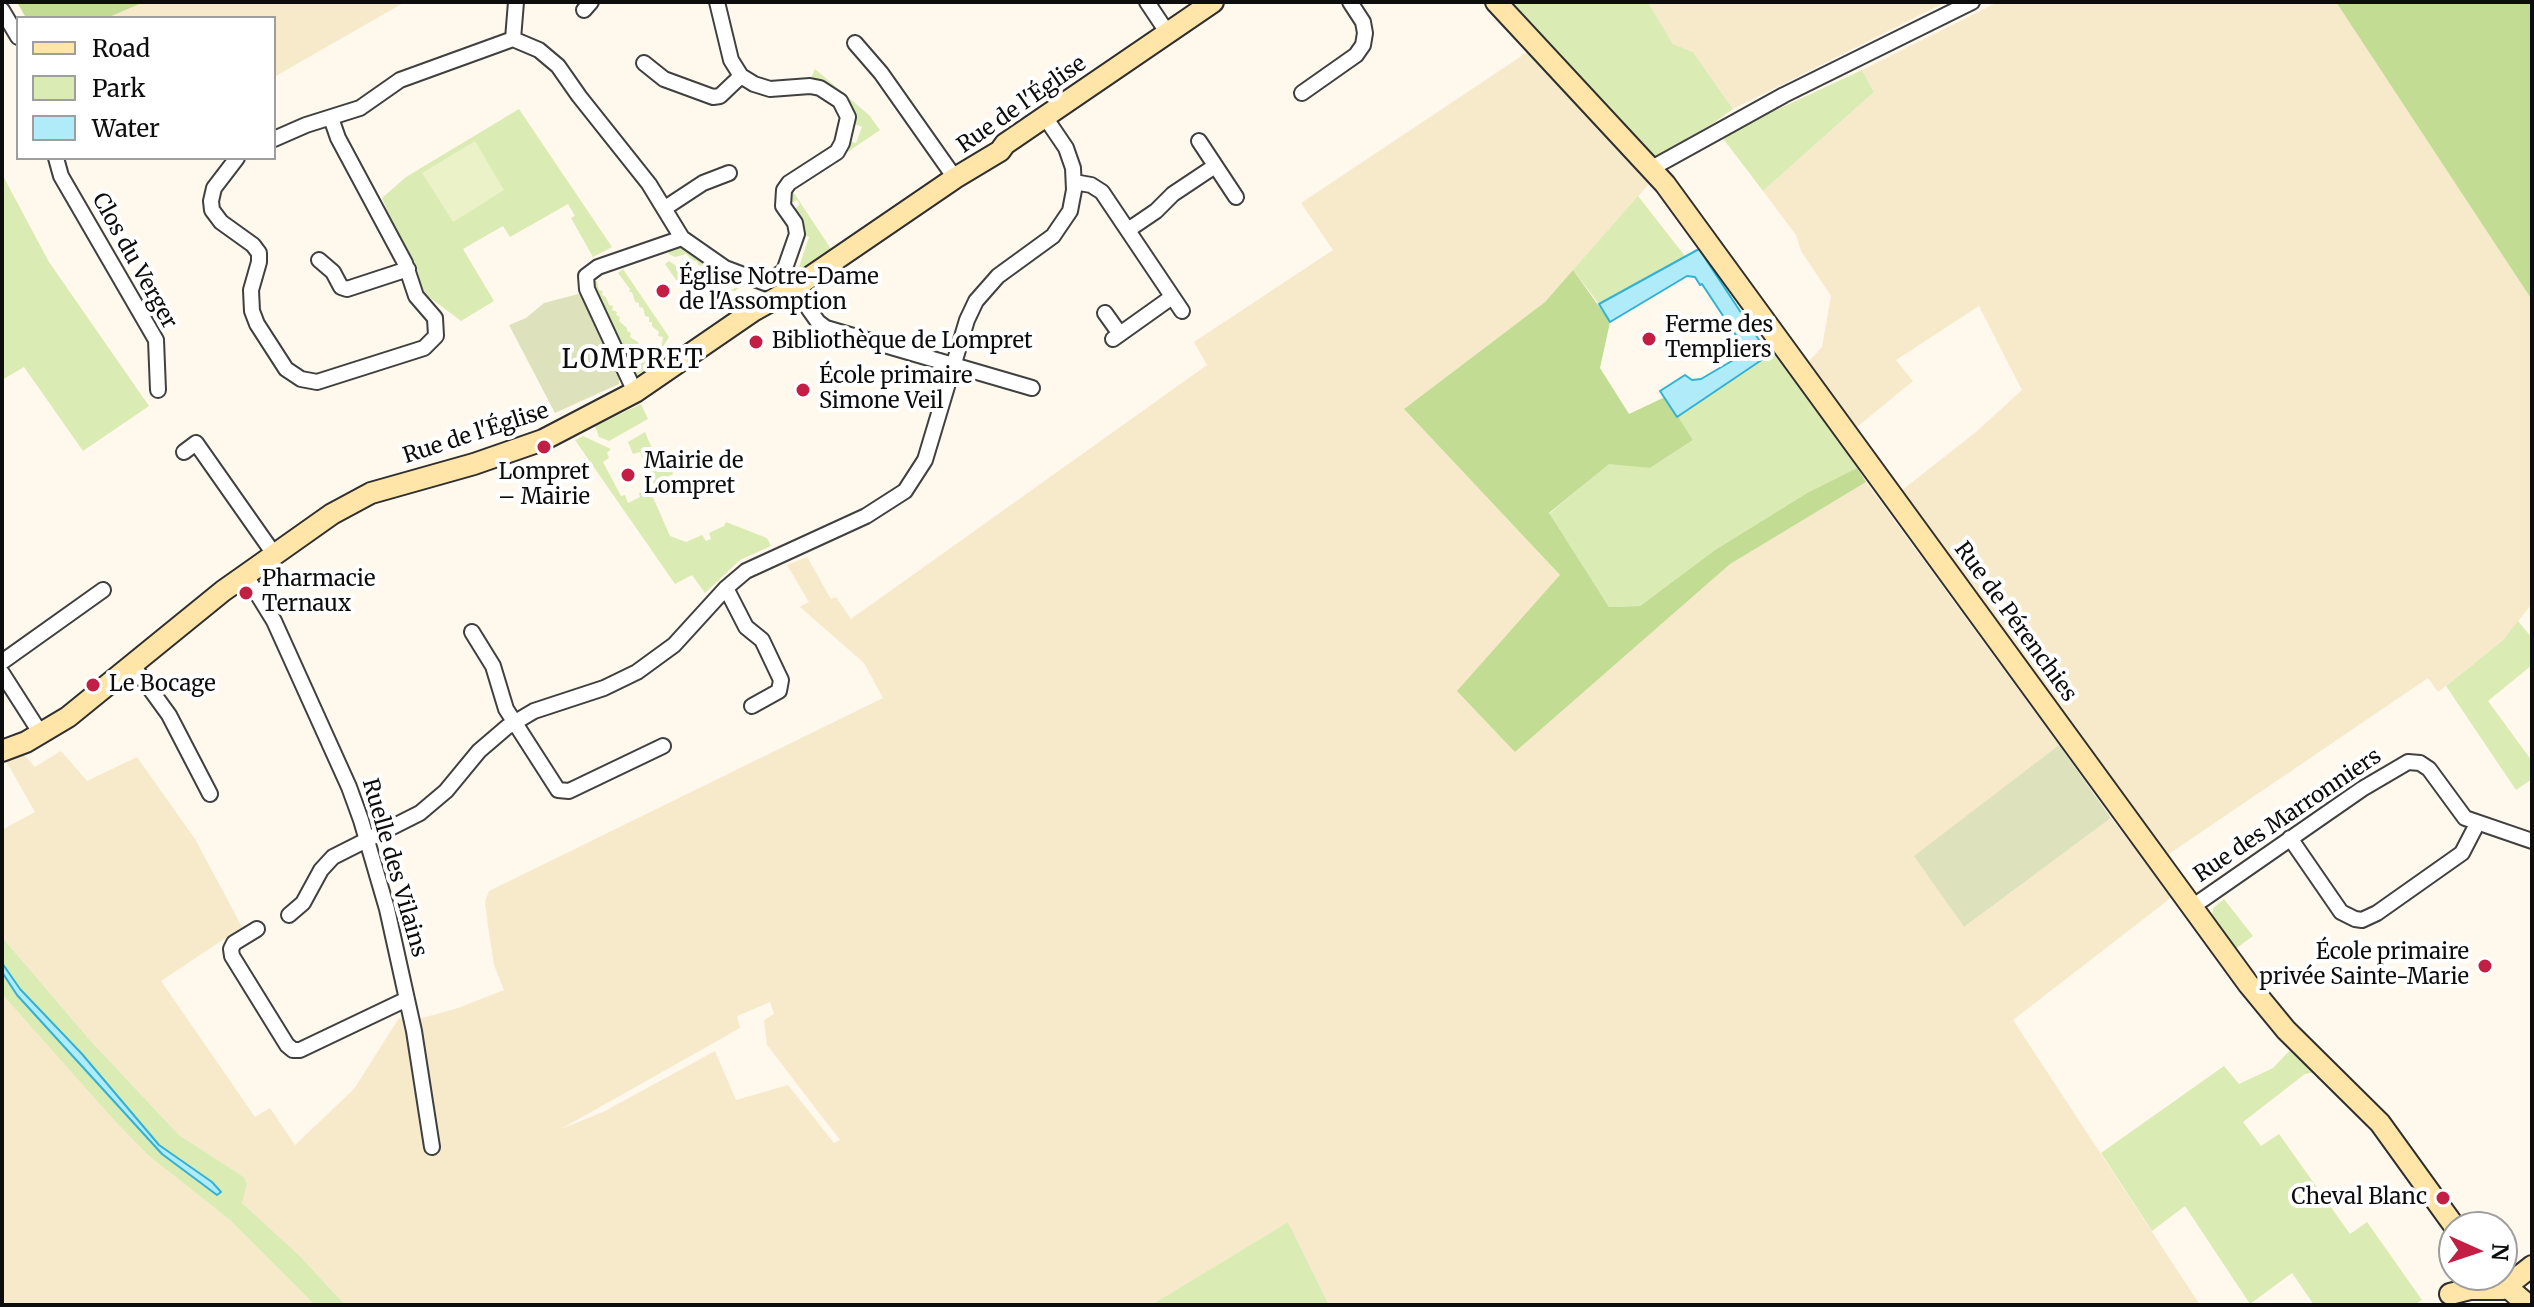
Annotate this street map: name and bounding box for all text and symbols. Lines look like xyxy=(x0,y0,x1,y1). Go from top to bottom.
legend xyxy=(16,16,276,160)
text: Road xyxy=(92,33,150,64)
street label: Rue de l'Église xyxy=(953,51,1091,159)
text: Park xyxy=(92,73,145,104)
text: Water xyxy=(92,113,160,144)
street label: Clos du Verger xyxy=(86,189,182,333)
place label: Église Notre-Dame de l'Assomption xyxy=(679,265,879,316)
marker: Église Notre-Dame de l'Assomption xyxy=(654,282,672,300)
place label: Ferme des Templiers xyxy=(1665,313,1773,364)
place label: Bibliothèque de Lompret xyxy=(772,329,1032,355)
marker: Ferme des Templiers xyxy=(1640,330,1658,348)
marker: Bibliothèque de Lompret xyxy=(747,333,765,351)
district label: LOMPRET xyxy=(562,345,704,377)
place label: École primaire Simone Veil xyxy=(819,364,972,416)
marker: École primaire Simone Veil xyxy=(794,381,812,399)
street label: Rue de l'Église xyxy=(400,398,552,470)
marker: Lompret – Mairie xyxy=(535,438,553,456)
place label: Mairie de Lompret xyxy=(644,449,743,500)
place label: Lompret – Mairie xyxy=(498,460,590,512)
marker: Mairie de Lompret xyxy=(619,466,637,484)
street label: Rue de Pérenchies xyxy=(1948,537,2082,707)
place label: Pharmacie Ternaux xyxy=(262,567,375,618)
marker: Pharmacie Ternaux xyxy=(237,584,255,602)
place label: Le Bocage xyxy=(109,672,216,698)
marker: Le Bocage xyxy=(84,676,102,694)
street label: Rue des Marronniers xyxy=(2189,743,2387,889)
street label: Ruelle des Vilains xyxy=(356,776,432,960)
place label: École primaire privée Sainte-Marie xyxy=(2259,940,2469,992)
marker: École primaire privée Sainte-Marie xyxy=(2476,957,2494,975)
place label: Cheval Blanc xyxy=(2291,1185,2427,1211)
marker: Cheval Blanc xyxy=(2434,1189,2452,1207)
north arrow xyxy=(2438,1211,2518,1291)
text: N xyxy=(2486,1243,2514,1262)

